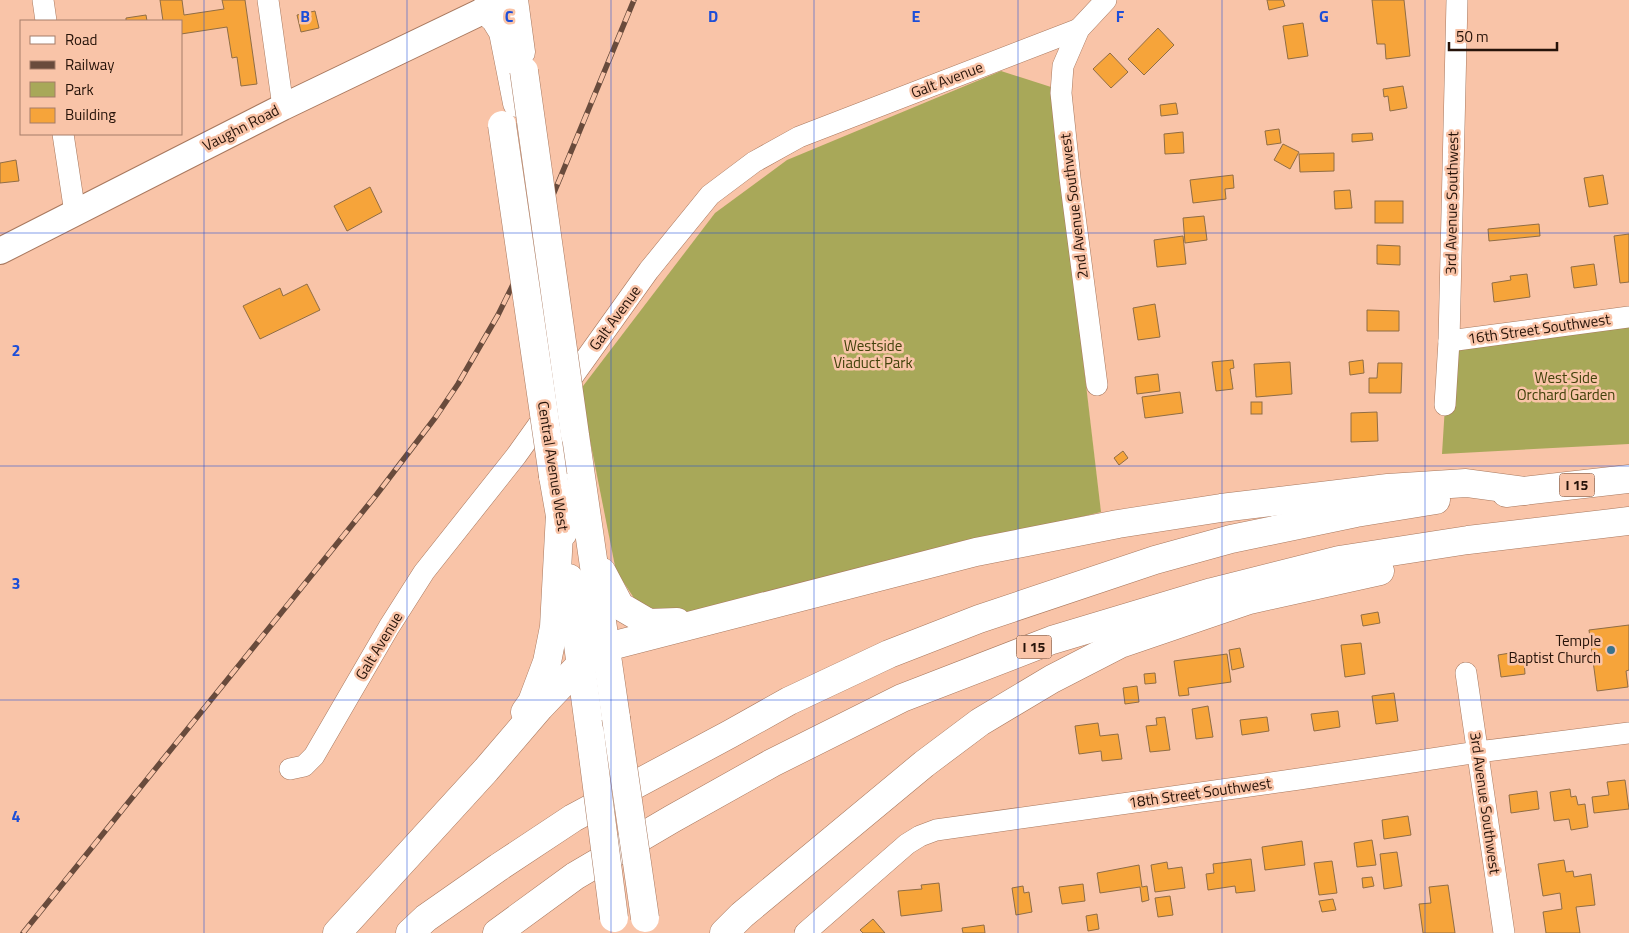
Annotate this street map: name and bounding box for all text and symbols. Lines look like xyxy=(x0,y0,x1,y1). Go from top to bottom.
text: B xyxy=(300,4,310,28)
text: C xyxy=(505,4,514,28)
text: D xyxy=(708,4,718,28)
text: E xyxy=(912,4,921,28)
text: F xyxy=(1116,4,1125,28)
text: G xyxy=(1319,4,1329,28)
legend xyxy=(20,20,182,135)
scale bar xyxy=(1449,20,1556,52)
text: 50 m xyxy=(1456,25,1489,48)
text: Road xyxy=(65,28,97,51)
text: Railway xyxy=(65,53,115,76)
street label: Galt Avenue xyxy=(907,55,986,104)
text: Park xyxy=(65,78,94,101)
street label: Vaughn Road xyxy=(198,98,283,157)
text: Building xyxy=(65,103,116,126)
street label: 3rd Avenue Southwest xyxy=(1439,130,1464,275)
street label: 2nd Avenue Southwest xyxy=(1053,131,1094,280)
street label: Galt Avenue xyxy=(583,280,646,355)
street label: 16th Street Southwest xyxy=(1466,307,1612,350)
park label: Westside Viaduct Park xyxy=(833,334,913,374)
text: 2 xyxy=(12,338,20,362)
park label: West Side Orchard Garden xyxy=(1517,366,1615,406)
street label: Central Avenue West xyxy=(532,399,575,533)
road number: I 15 xyxy=(1560,474,1594,496)
text: 3 xyxy=(12,571,20,595)
street label: Galt Avenue xyxy=(349,607,408,684)
place label: Temple Baptist Church xyxy=(1508,629,1601,669)
road number: I 15 xyxy=(1016,636,1052,659)
marker: Temple Baptist Church xyxy=(1605,644,1617,656)
street label: 3rd Avenue Southwest xyxy=(1464,730,1507,876)
street label: 18th Street Southwest xyxy=(1127,771,1273,814)
text: 4 xyxy=(12,804,21,828)

